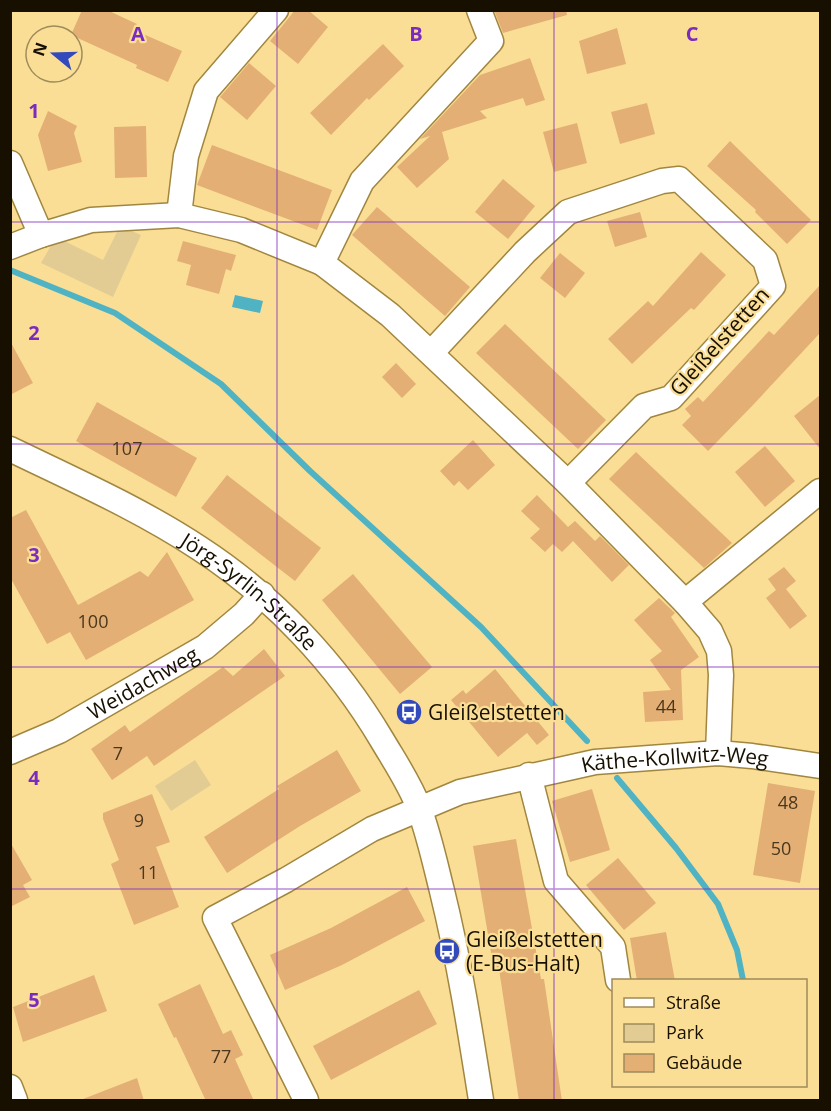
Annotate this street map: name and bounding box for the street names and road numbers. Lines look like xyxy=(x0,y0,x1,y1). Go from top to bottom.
street label: Gleißelstetten xyxy=(663,281,775,401)
street label: Jörg-Syrlin-Straße xyxy=(174,525,324,656)
street label: Weidachweg xyxy=(82,640,203,726)
street label: Käthe-Kollwitz-Weg xyxy=(579,739,771,779)

